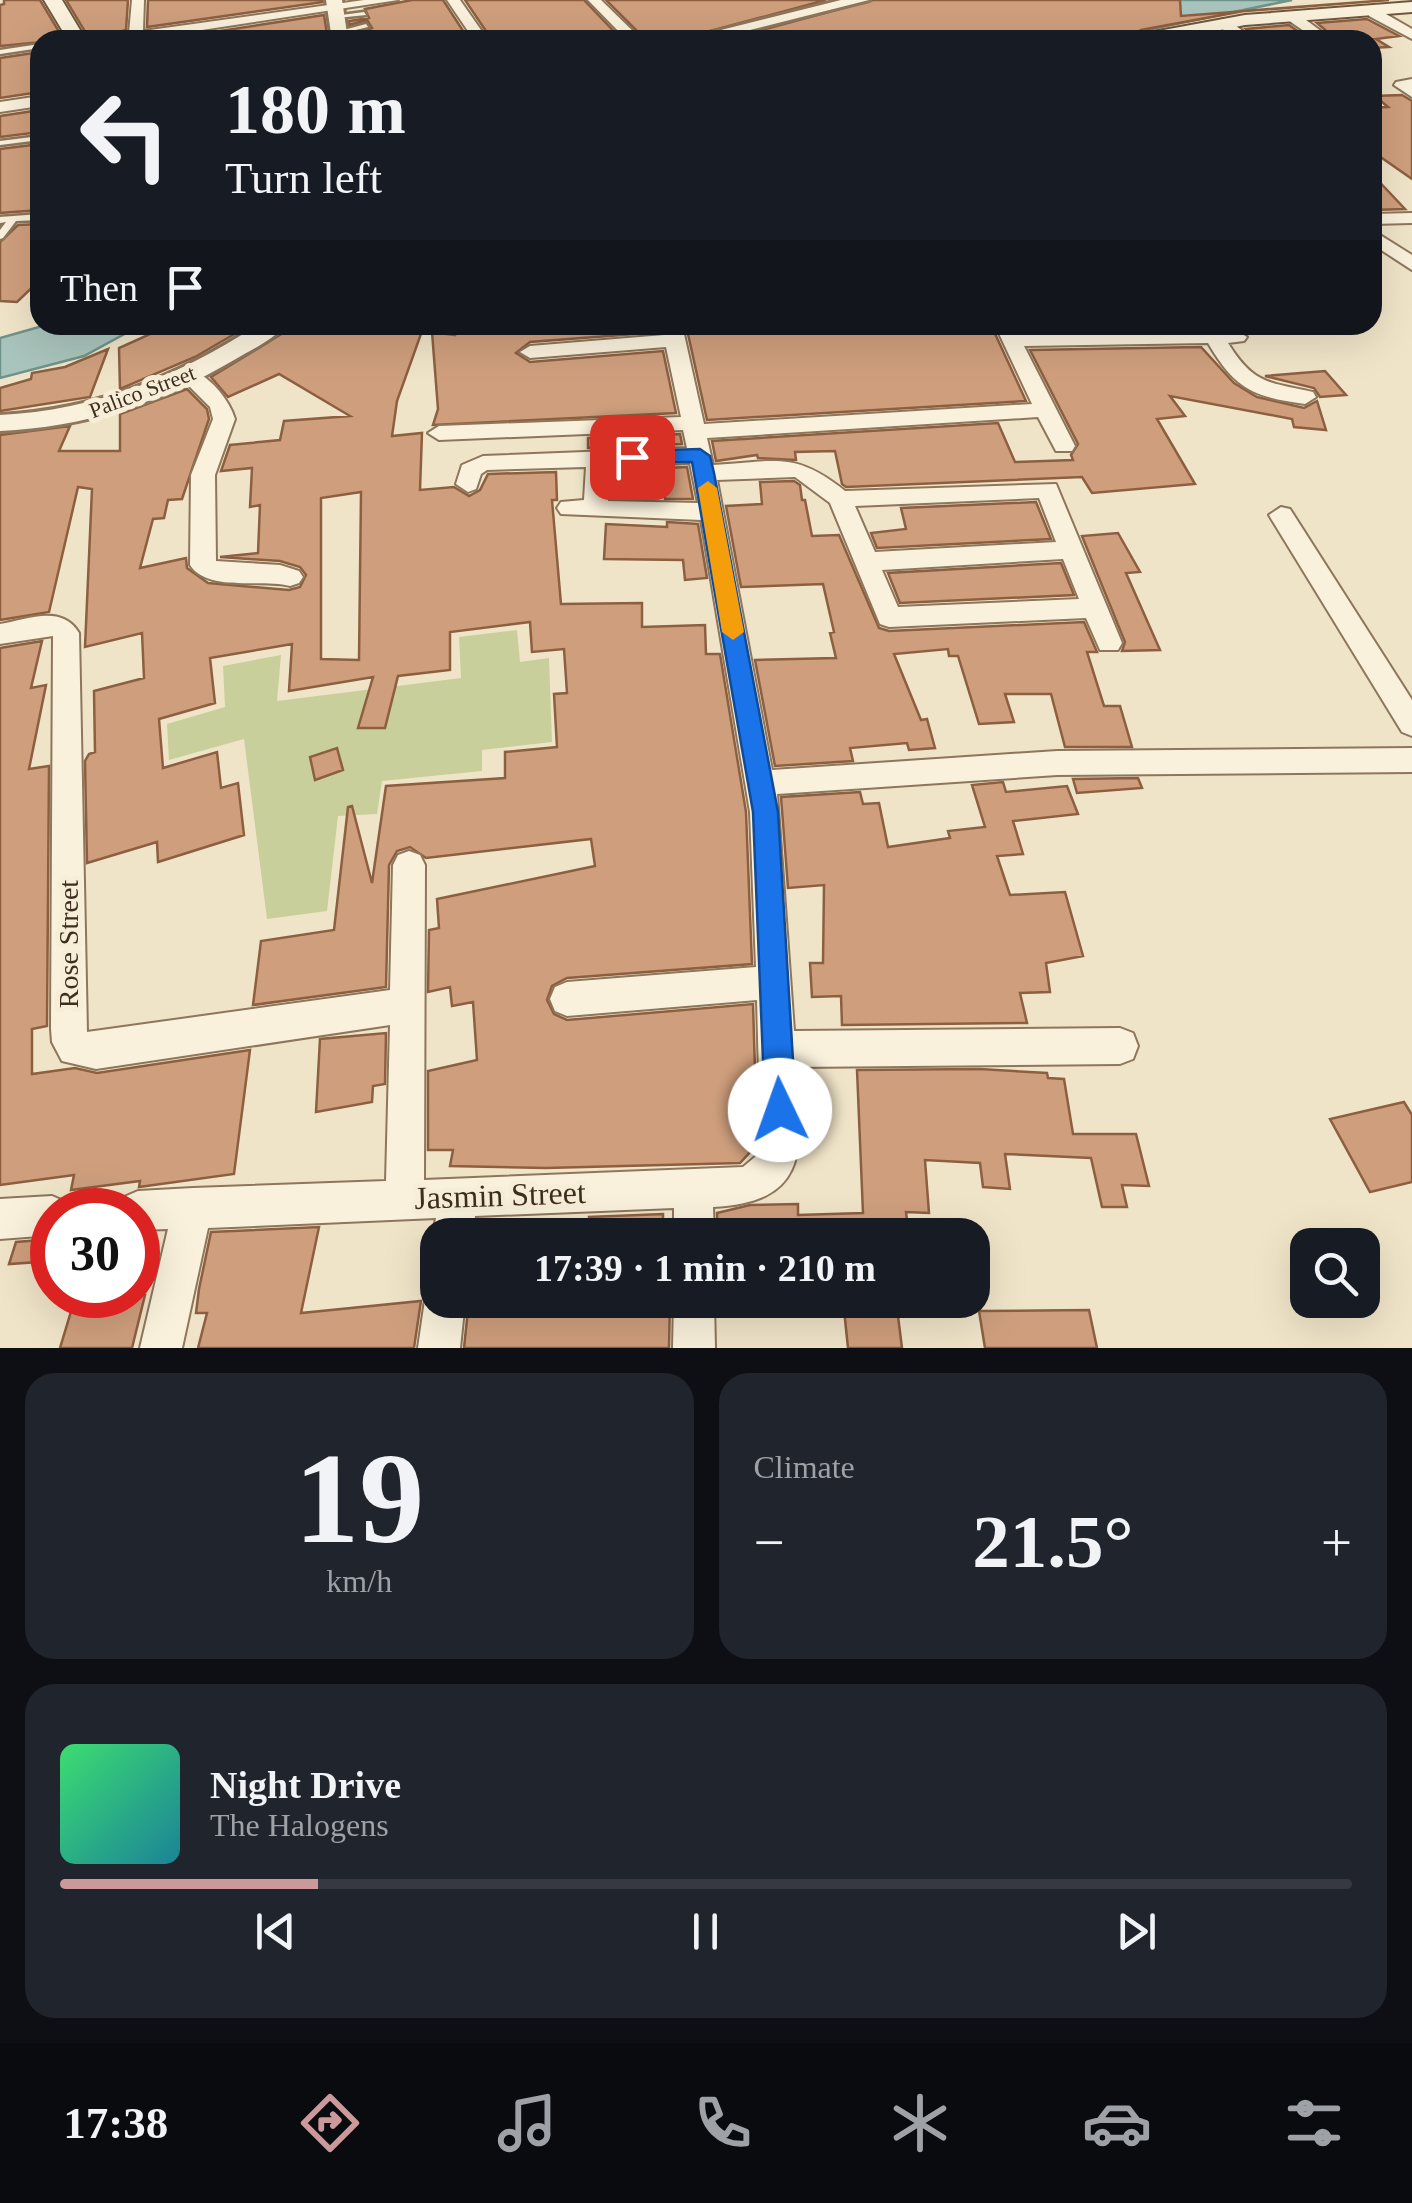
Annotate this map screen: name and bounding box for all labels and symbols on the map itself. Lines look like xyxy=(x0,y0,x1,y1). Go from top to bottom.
street label: Palico Street xyxy=(86,360,199,423)
pin xyxy=(590,415,675,500)
street label: Rose Street xyxy=(53,880,84,1008)
position arrow xyxy=(728,1058,832,1162)
street label: Jasmin Street xyxy=(414,1174,586,1216)
speed limit sign: 30 xyxy=(30,1188,160,1318)

